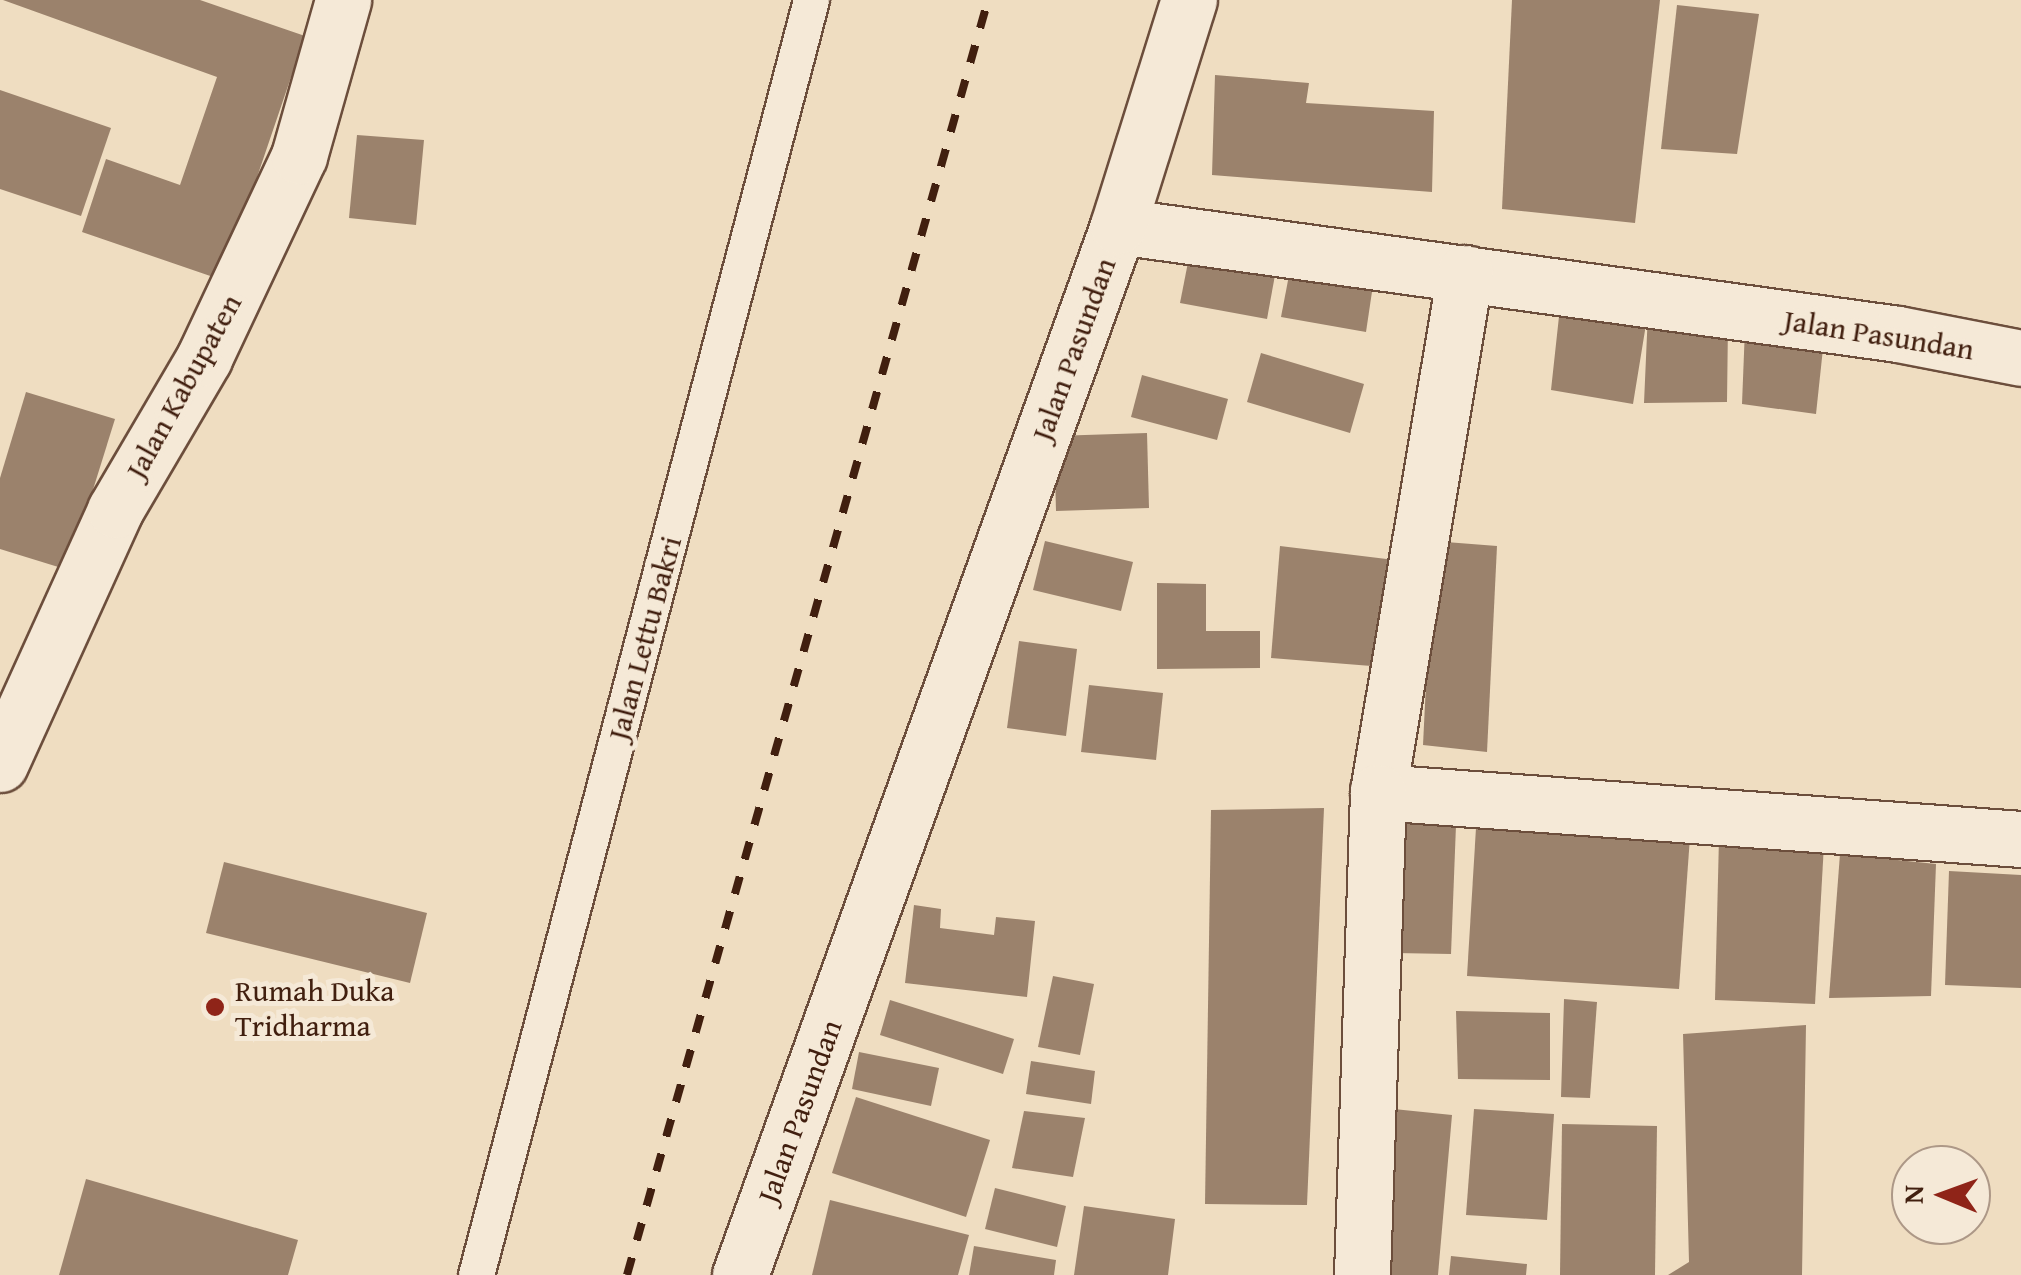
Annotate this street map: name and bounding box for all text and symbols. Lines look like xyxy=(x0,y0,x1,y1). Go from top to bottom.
street label: Jalan Pasundan xyxy=(1023,253,1123,445)
street label: Jalan Kabupaten xyxy=(118,288,248,484)
street label: Jalan Pasundan xyxy=(1781,301,1977,367)
street label: Jalan Lettu Bakri xyxy=(599,532,689,744)
place label: Rumah Duka Tridharma xyxy=(235,972,395,1042)
marker: Rumah Duka Tridharma xyxy=(204,996,226,1018)
street label: Jalan Pasundan xyxy=(749,1015,849,1207)
north arrow xyxy=(1891,1145,1991,1245)
text: N xyxy=(1892,1185,1933,1204)

